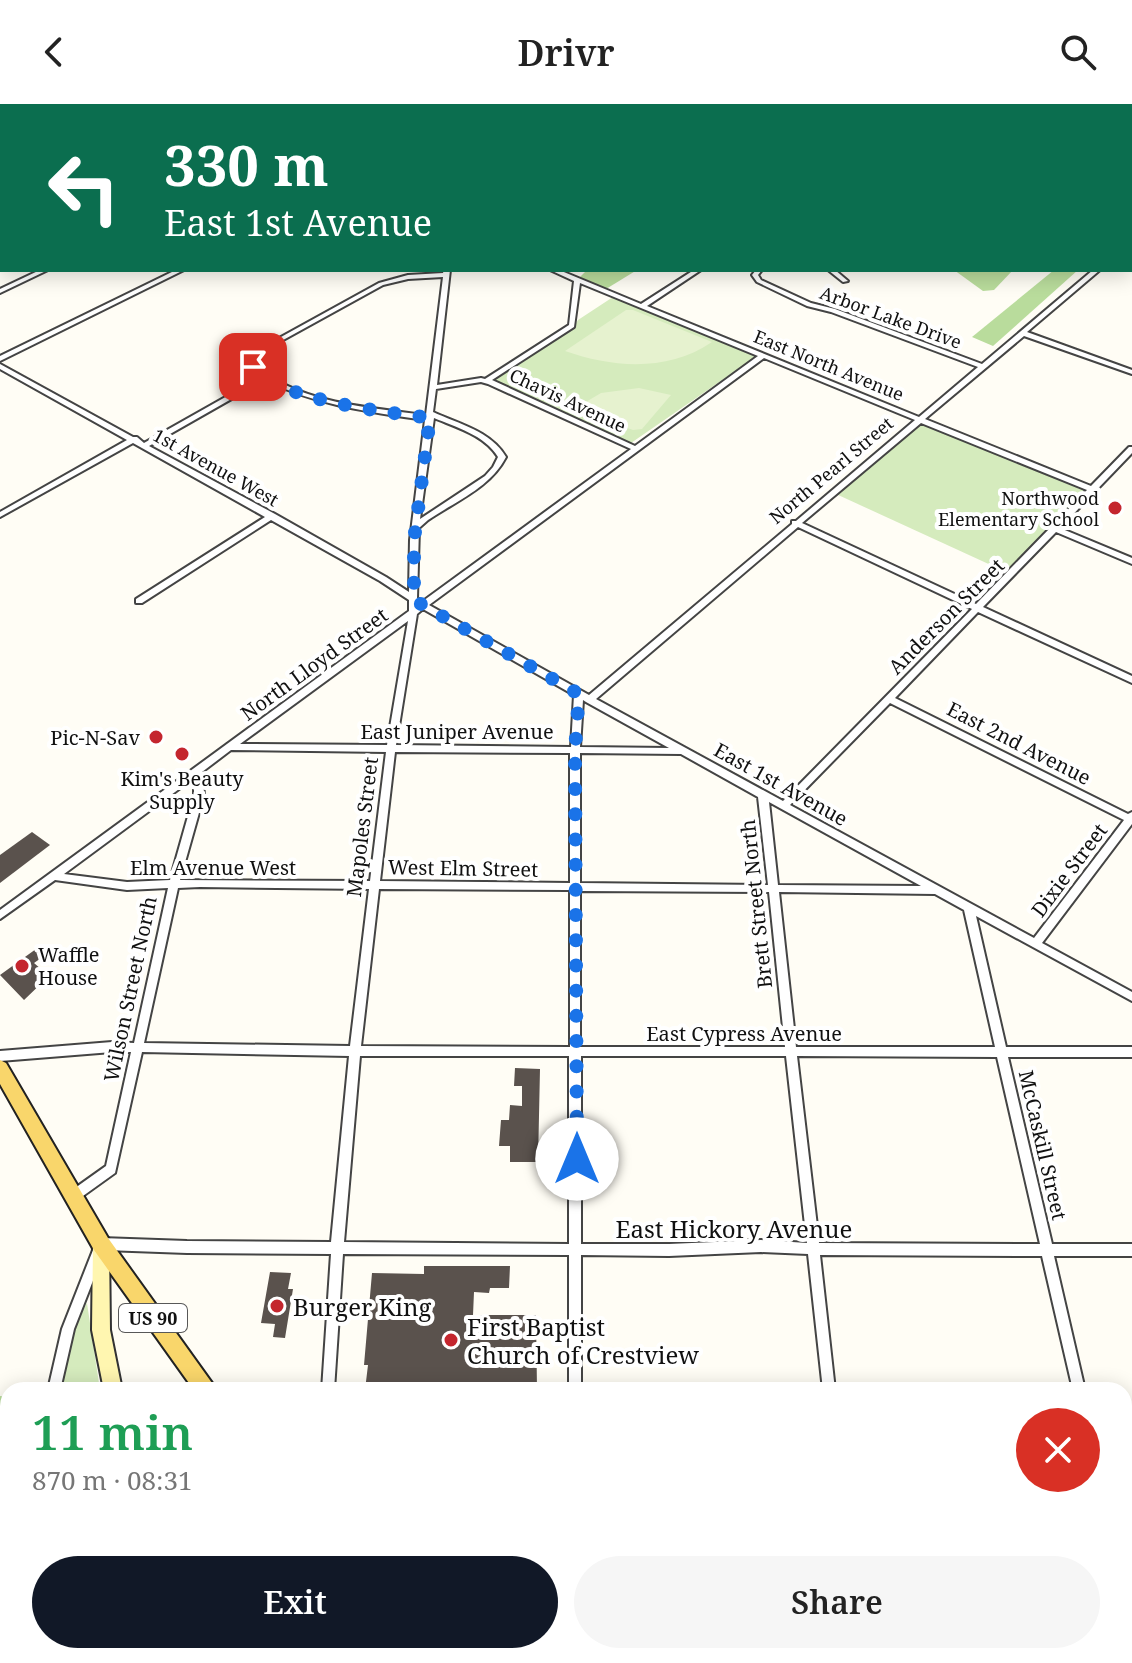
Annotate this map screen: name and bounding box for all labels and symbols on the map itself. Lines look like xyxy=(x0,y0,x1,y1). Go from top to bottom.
street label: Arbor Lake Drive xyxy=(817,280,965,354)
street label: East North Avenue xyxy=(750,324,908,406)
pin xyxy=(219,333,287,401)
street label: Chavis Avenue xyxy=(506,363,630,437)
street label: North Pearl Street xyxy=(764,411,898,529)
street label: 1st Avenue West xyxy=(149,423,283,511)
place label: Northwood Elementary School xyxy=(938,486,1099,531)
marker: Northwood Elementary School xyxy=(1106,499,1124,517)
street label: Anderson Street xyxy=(882,552,1010,680)
street label: North Lloyd Street xyxy=(235,601,393,727)
street label: East 2nd Avenue xyxy=(942,695,1096,791)
street label: East Juniper Avenue xyxy=(360,718,554,745)
place label: Pic-N-Sav xyxy=(50,724,140,751)
marker: Pic-N-Sav xyxy=(147,728,165,746)
street label: East 1st Avenue xyxy=(709,736,853,832)
marker: Kim's Beauty Supply xyxy=(173,745,191,763)
street label: Mapoles Street xyxy=(340,756,384,898)
place label: Kim's Beauty Supply xyxy=(120,765,244,815)
street label: Brett Street North xyxy=(734,818,778,990)
street label: Dixie Street xyxy=(1025,818,1113,922)
street label: West Elm Street xyxy=(388,853,538,883)
street label: Elm Avenue West xyxy=(130,854,296,881)
street label: Wilson Street North xyxy=(97,893,163,1084)
place label: Waffle House xyxy=(38,941,100,991)
marker: Waffle House xyxy=(13,957,31,975)
street label: East Cypress Avenue xyxy=(646,1020,842,1047)
street label: McCaskill Street xyxy=(1013,1068,1073,1222)
position arrow xyxy=(535,1117,619,1201)
street label: East Hickory Avenue xyxy=(616,1212,852,1245)
place label: Burger King xyxy=(293,1290,431,1323)
marker: Burger King xyxy=(268,1297,286,1315)
road number: US 90 xyxy=(119,1304,187,1332)
place label: First Baptist Church of Crestview xyxy=(467,1310,699,1371)
marker: First Baptist Church of Crestview xyxy=(442,1331,460,1349)

